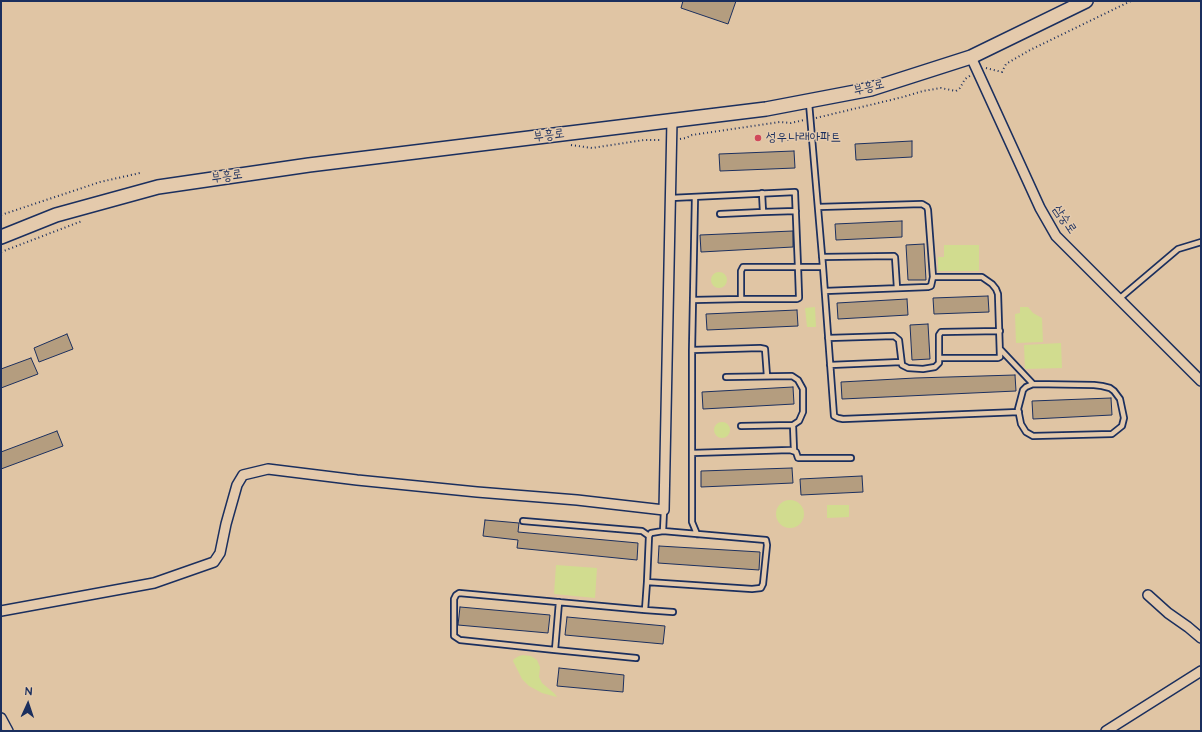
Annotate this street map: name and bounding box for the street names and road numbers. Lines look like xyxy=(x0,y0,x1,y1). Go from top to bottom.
street label: 부흥로 xyxy=(852,77,886,99)
street label: 부흥로 xyxy=(532,126,566,146)
street label: 부흥로 xyxy=(210,167,244,187)
street label: 삼숭로 xyxy=(1049,203,1079,237)

